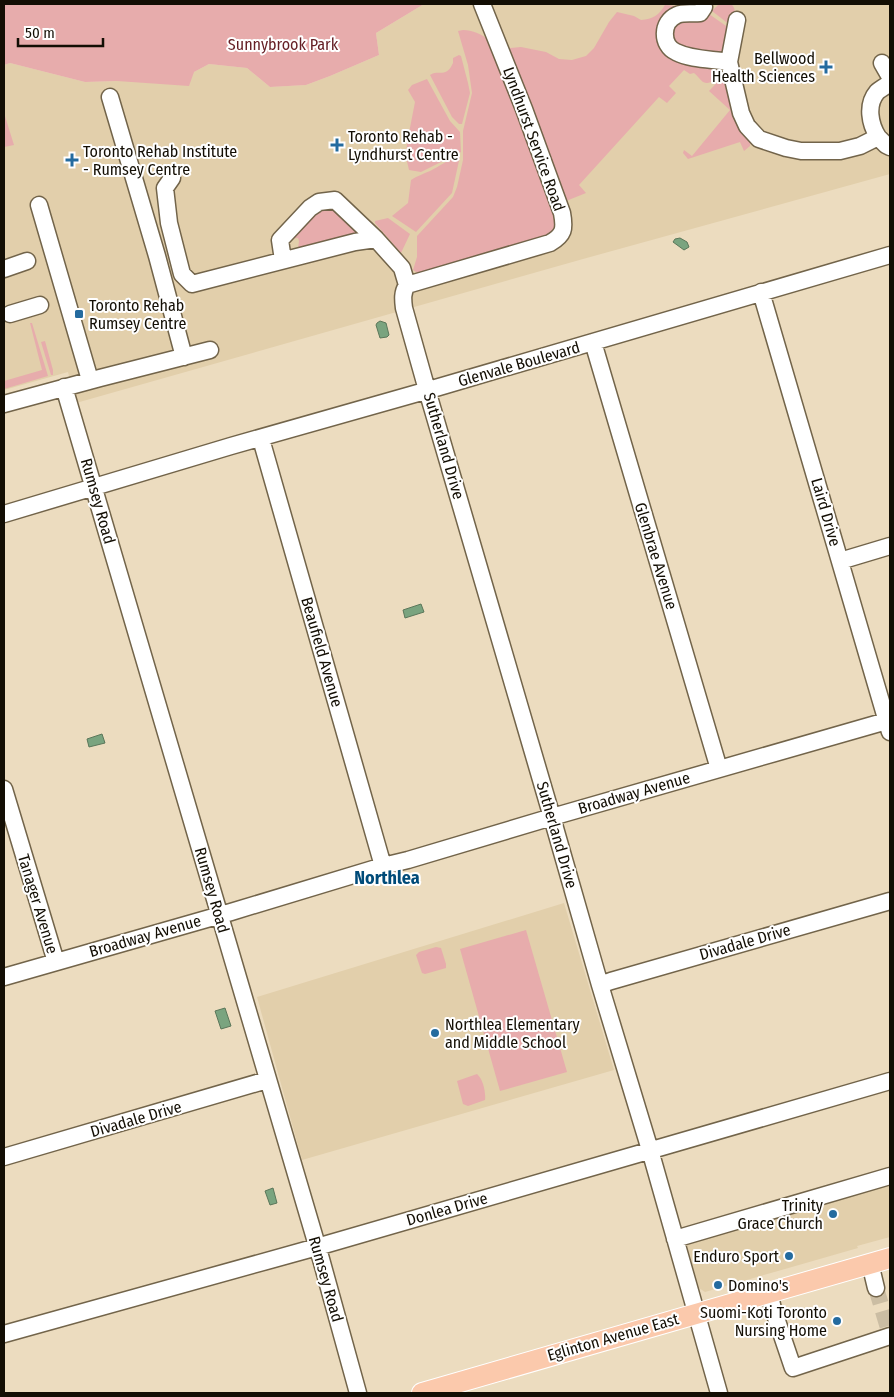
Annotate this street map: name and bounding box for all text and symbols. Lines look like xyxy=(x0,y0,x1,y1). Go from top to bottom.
scale bar xyxy=(18,15,102,47)
text: 50 m xyxy=(25,24,55,42)
park label: Sunnybrook Park xyxy=(228,35,339,54)
place label: Bellwood Health Sciences xyxy=(712,49,815,86)
marker: Bellwood Health Sciences xyxy=(819,60,833,74)
street label: Lyndhurst Service Road xyxy=(499,64,569,214)
place label: Toronto Rehab - Lyndhurst Centre xyxy=(348,127,459,164)
marker: Toronto Rehab - Lyndhurst Centre xyxy=(330,138,344,152)
place label: Toronto Rehab Institute - Rumsey Centre xyxy=(83,142,237,179)
marker: Toronto Rehab Institute - Rumsey Centre xyxy=(65,153,79,167)
place label: Toronto Rehab Rumsey Centre xyxy=(89,296,186,333)
marker: Toronto Rehab Rumsey Centre xyxy=(73,308,85,320)
street label: Glenvale Boulevard xyxy=(456,338,582,390)
street label: Sutherland Drive xyxy=(420,390,468,502)
street label: Rumsey Road xyxy=(77,456,119,546)
street label: Laird Drive xyxy=(807,476,845,548)
street label: Glenbrae Avenue xyxy=(631,500,681,612)
street label: Beaufield Avenue xyxy=(297,595,347,709)
street label: Broadway Avenue xyxy=(576,768,692,818)
street label: Sutherland Drive xyxy=(533,779,581,891)
street label: Rumsey Road xyxy=(191,845,233,935)
street label: Tanager Avenue xyxy=(14,852,62,956)
district label: Northlea xyxy=(354,867,420,889)
street label: Broadway Avenue xyxy=(87,911,203,961)
street label: Divadale Drive xyxy=(697,920,793,964)
place label: Northlea Elementary and Middle School xyxy=(445,1015,581,1052)
marker: Northlea Elementary and Middle School xyxy=(429,1027,441,1039)
street label: Divadale Drive xyxy=(88,1097,184,1141)
street label: Donlea Drive xyxy=(404,1188,490,1230)
place label: Trinity Grace Church xyxy=(738,1196,824,1233)
marker: Trinity Grace Church xyxy=(827,1208,839,1220)
street label: Rumsey Road xyxy=(305,1234,347,1324)
place label: Enduro Sport xyxy=(693,1247,780,1266)
marker: Enduro Sport xyxy=(783,1250,795,1262)
place label: Domino's xyxy=(728,1276,789,1295)
marker: Domino's xyxy=(712,1279,724,1291)
place label: Suomi-Koti Toronto Nursing Home xyxy=(700,1303,827,1340)
street label: Eglinton Avenue East xyxy=(545,1309,682,1365)
marker: Suomi-Koti Toronto Nursing Home xyxy=(831,1315,843,1327)

